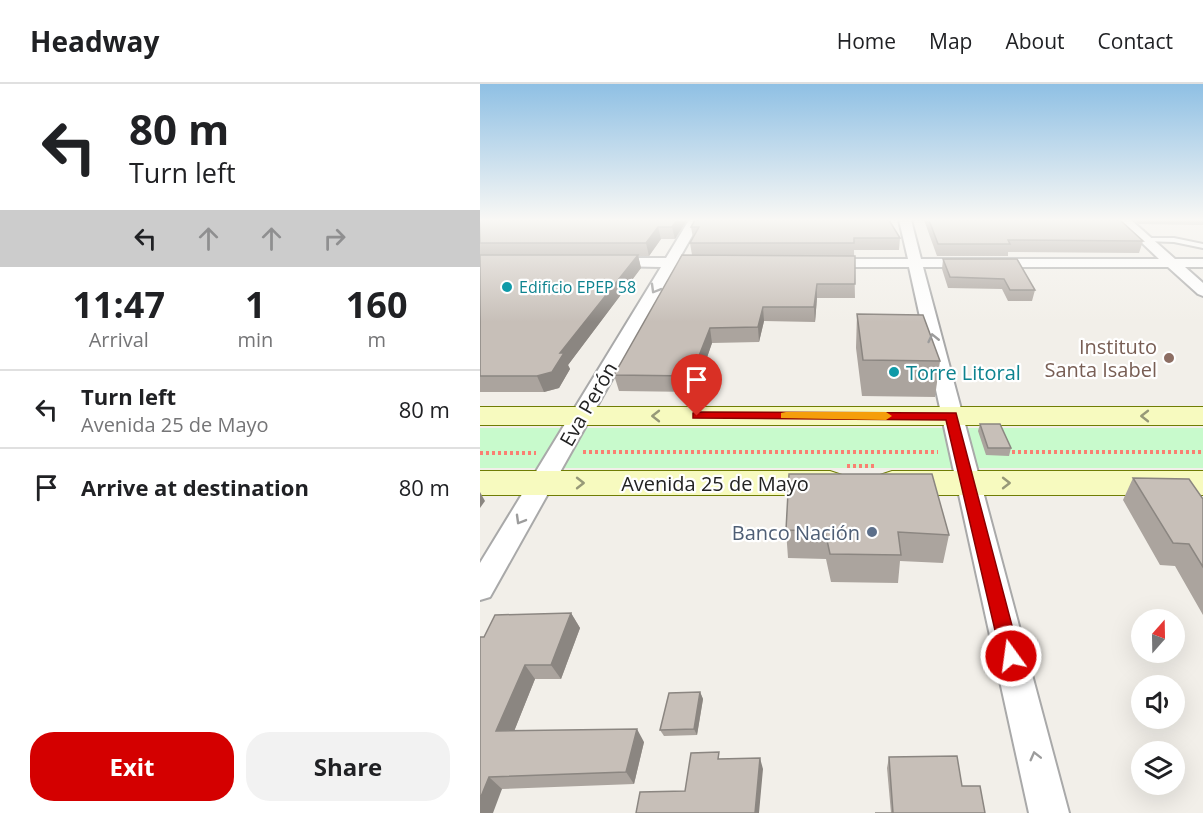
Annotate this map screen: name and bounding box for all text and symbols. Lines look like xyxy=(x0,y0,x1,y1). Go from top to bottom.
text: Headway xyxy=(30,22,159,60)
text: Home xyxy=(837,27,896,55)
text: Map xyxy=(929,27,972,55)
text: About xyxy=(1005,27,1065,55)
text: Contact xyxy=(1098,27,1173,55)
text: 80 m xyxy=(129,100,229,157)
icon: left xyxy=(30,108,108,186)
text: Turn left xyxy=(129,154,236,191)
icon: left xyxy=(129,222,162,255)
icon: ahead xyxy=(192,222,225,255)
icon: ahead xyxy=(255,222,288,255)
icon: right xyxy=(318,222,351,255)
place label: Edificio EPEP 58 xyxy=(519,276,636,298)
text: 11:47 xyxy=(72,280,165,329)
text: 1 xyxy=(245,280,266,329)
text: 160 xyxy=(346,280,408,329)
marker: Edificio EPEP 58 xyxy=(500,280,514,294)
one-way arrow xyxy=(651,283,663,293)
text: Arrival xyxy=(89,326,149,353)
text: min xyxy=(237,326,273,353)
text: m xyxy=(367,326,386,353)
place label: Instituto Santa Isabel xyxy=(1044,333,1157,383)
one-way arrow xyxy=(928,334,941,344)
marker: Instituto Santa Isabel xyxy=(1162,351,1176,365)
pin xyxy=(671,354,722,416)
street label: Eva Perón xyxy=(553,357,623,451)
place label: Torre Litoral xyxy=(906,359,1021,386)
icon: arrive xyxy=(680,363,713,396)
marker: Torre Litoral xyxy=(887,365,901,379)
text: Turn left xyxy=(81,381,176,411)
icon: left xyxy=(30,393,63,426)
text: 80 m xyxy=(399,394,450,424)
one-way arrow xyxy=(651,410,660,422)
one-way arrow xyxy=(1140,410,1149,422)
text: Avenida 25 de Mayo xyxy=(81,411,269,438)
street label: Avenida 25 de Mayo xyxy=(621,470,809,497)
icon: arrive xyxy=(30,471,63,504)
text: Arrive at destination xyxy=(81,472,309,502)
text: 80 m xyxy=(399,472,450,502)
one-way arrow xyxy=(576,477,585,489)
one-way arrow xyxy=(1002,477,1011,489)
one-way arrow xyxy=(515,514,527,524)
place label: Banco Nación xyxy=(732,519,860,546)
marker: Banco Nación xyxy=(865,525,879,539)
north arrow xyxy=(1131,609,1185,663)
map controls xyxy=(1131,609,1185,795)
position arrow xyxy=(979,624,1043,688)
button: sound xyxy=(1131,675,1185,729)
button: Exit xyxy=(30,732,234,801)
button: Share xyxy=(246,732,450,801)
button: layers xyxy=(1131,741,1185,795)
one-way arrow xyxy=(1030,751,1043,761)

